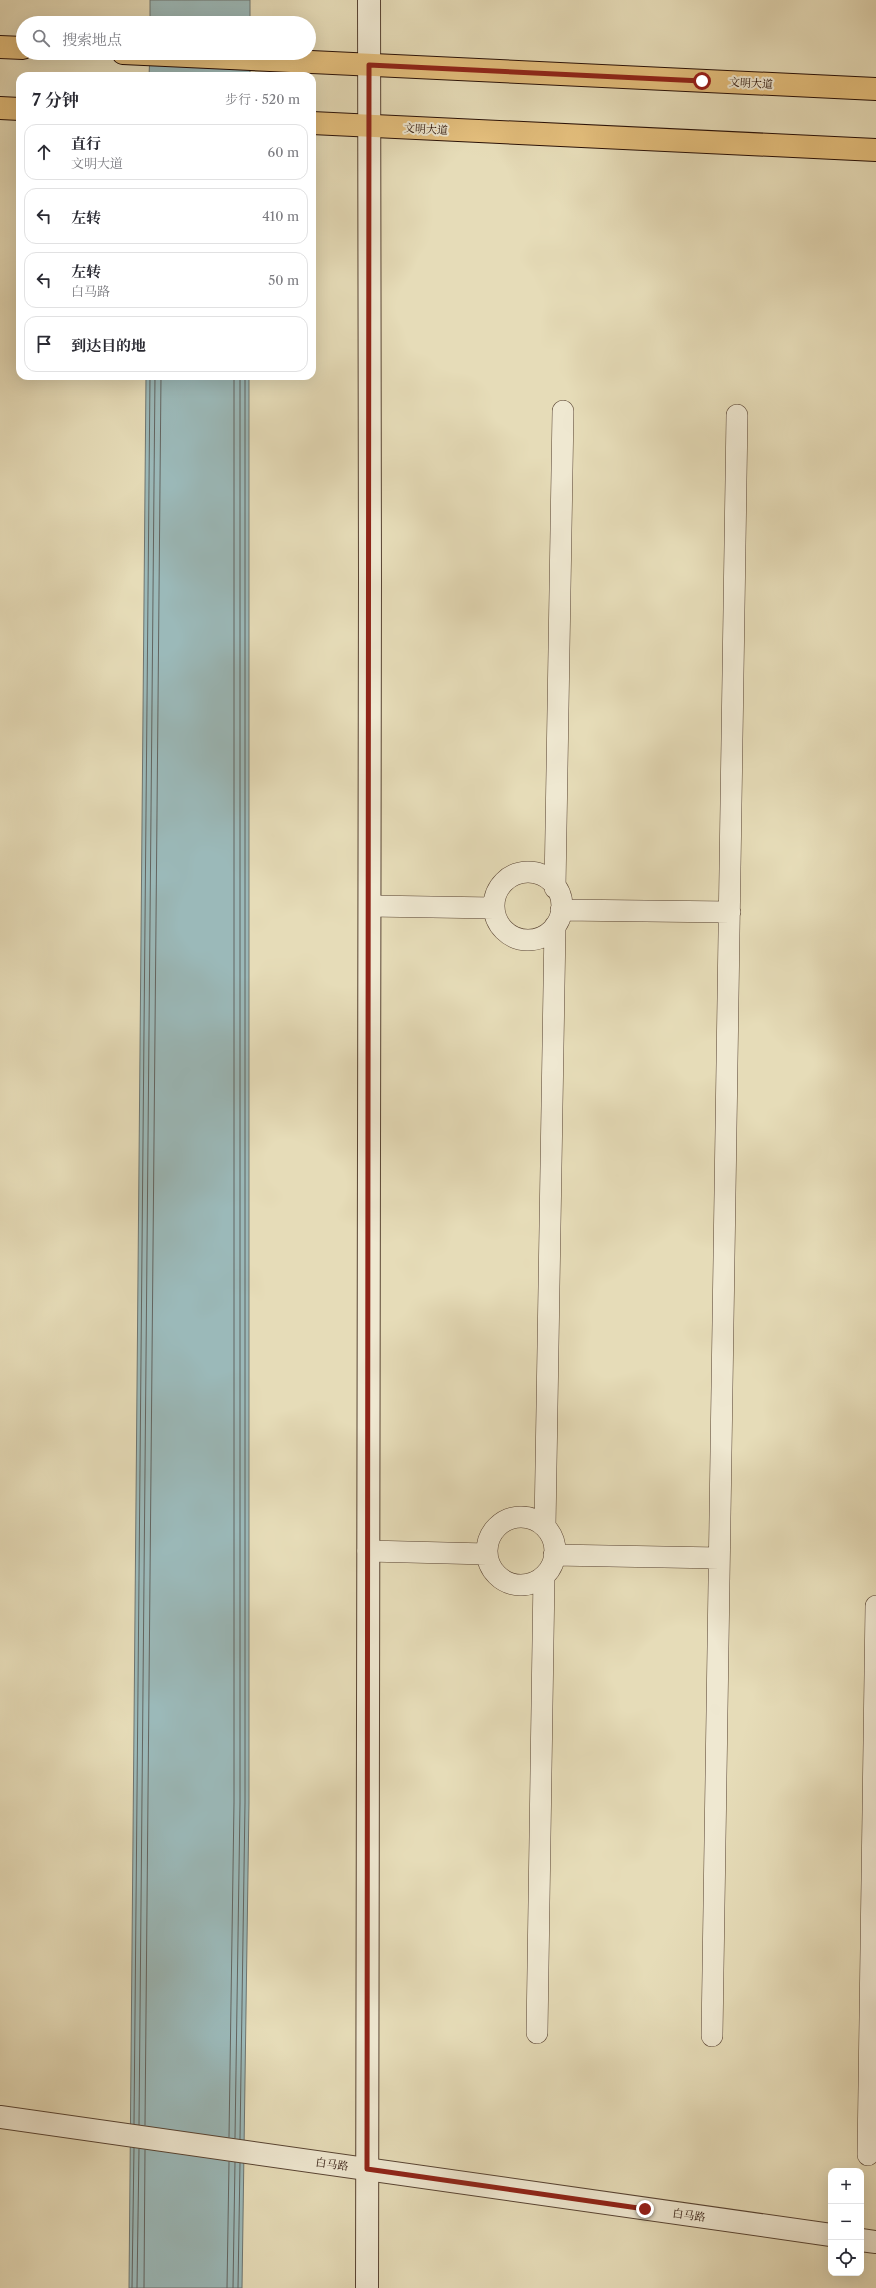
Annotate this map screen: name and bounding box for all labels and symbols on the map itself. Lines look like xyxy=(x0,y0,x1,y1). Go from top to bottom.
route start xyxy=(693,72,711,90)
street label: 文明大道 xyxy=(729,75,773,91)
street label: 文明大道 xyxy=(404,121,448,137)
street label: 白马路 xyxy=(315,2155,349,2173)
route end xyxy=(636,2200,654,2218)
street label: 白马路 xyxy=(672,2206,706,2224)

